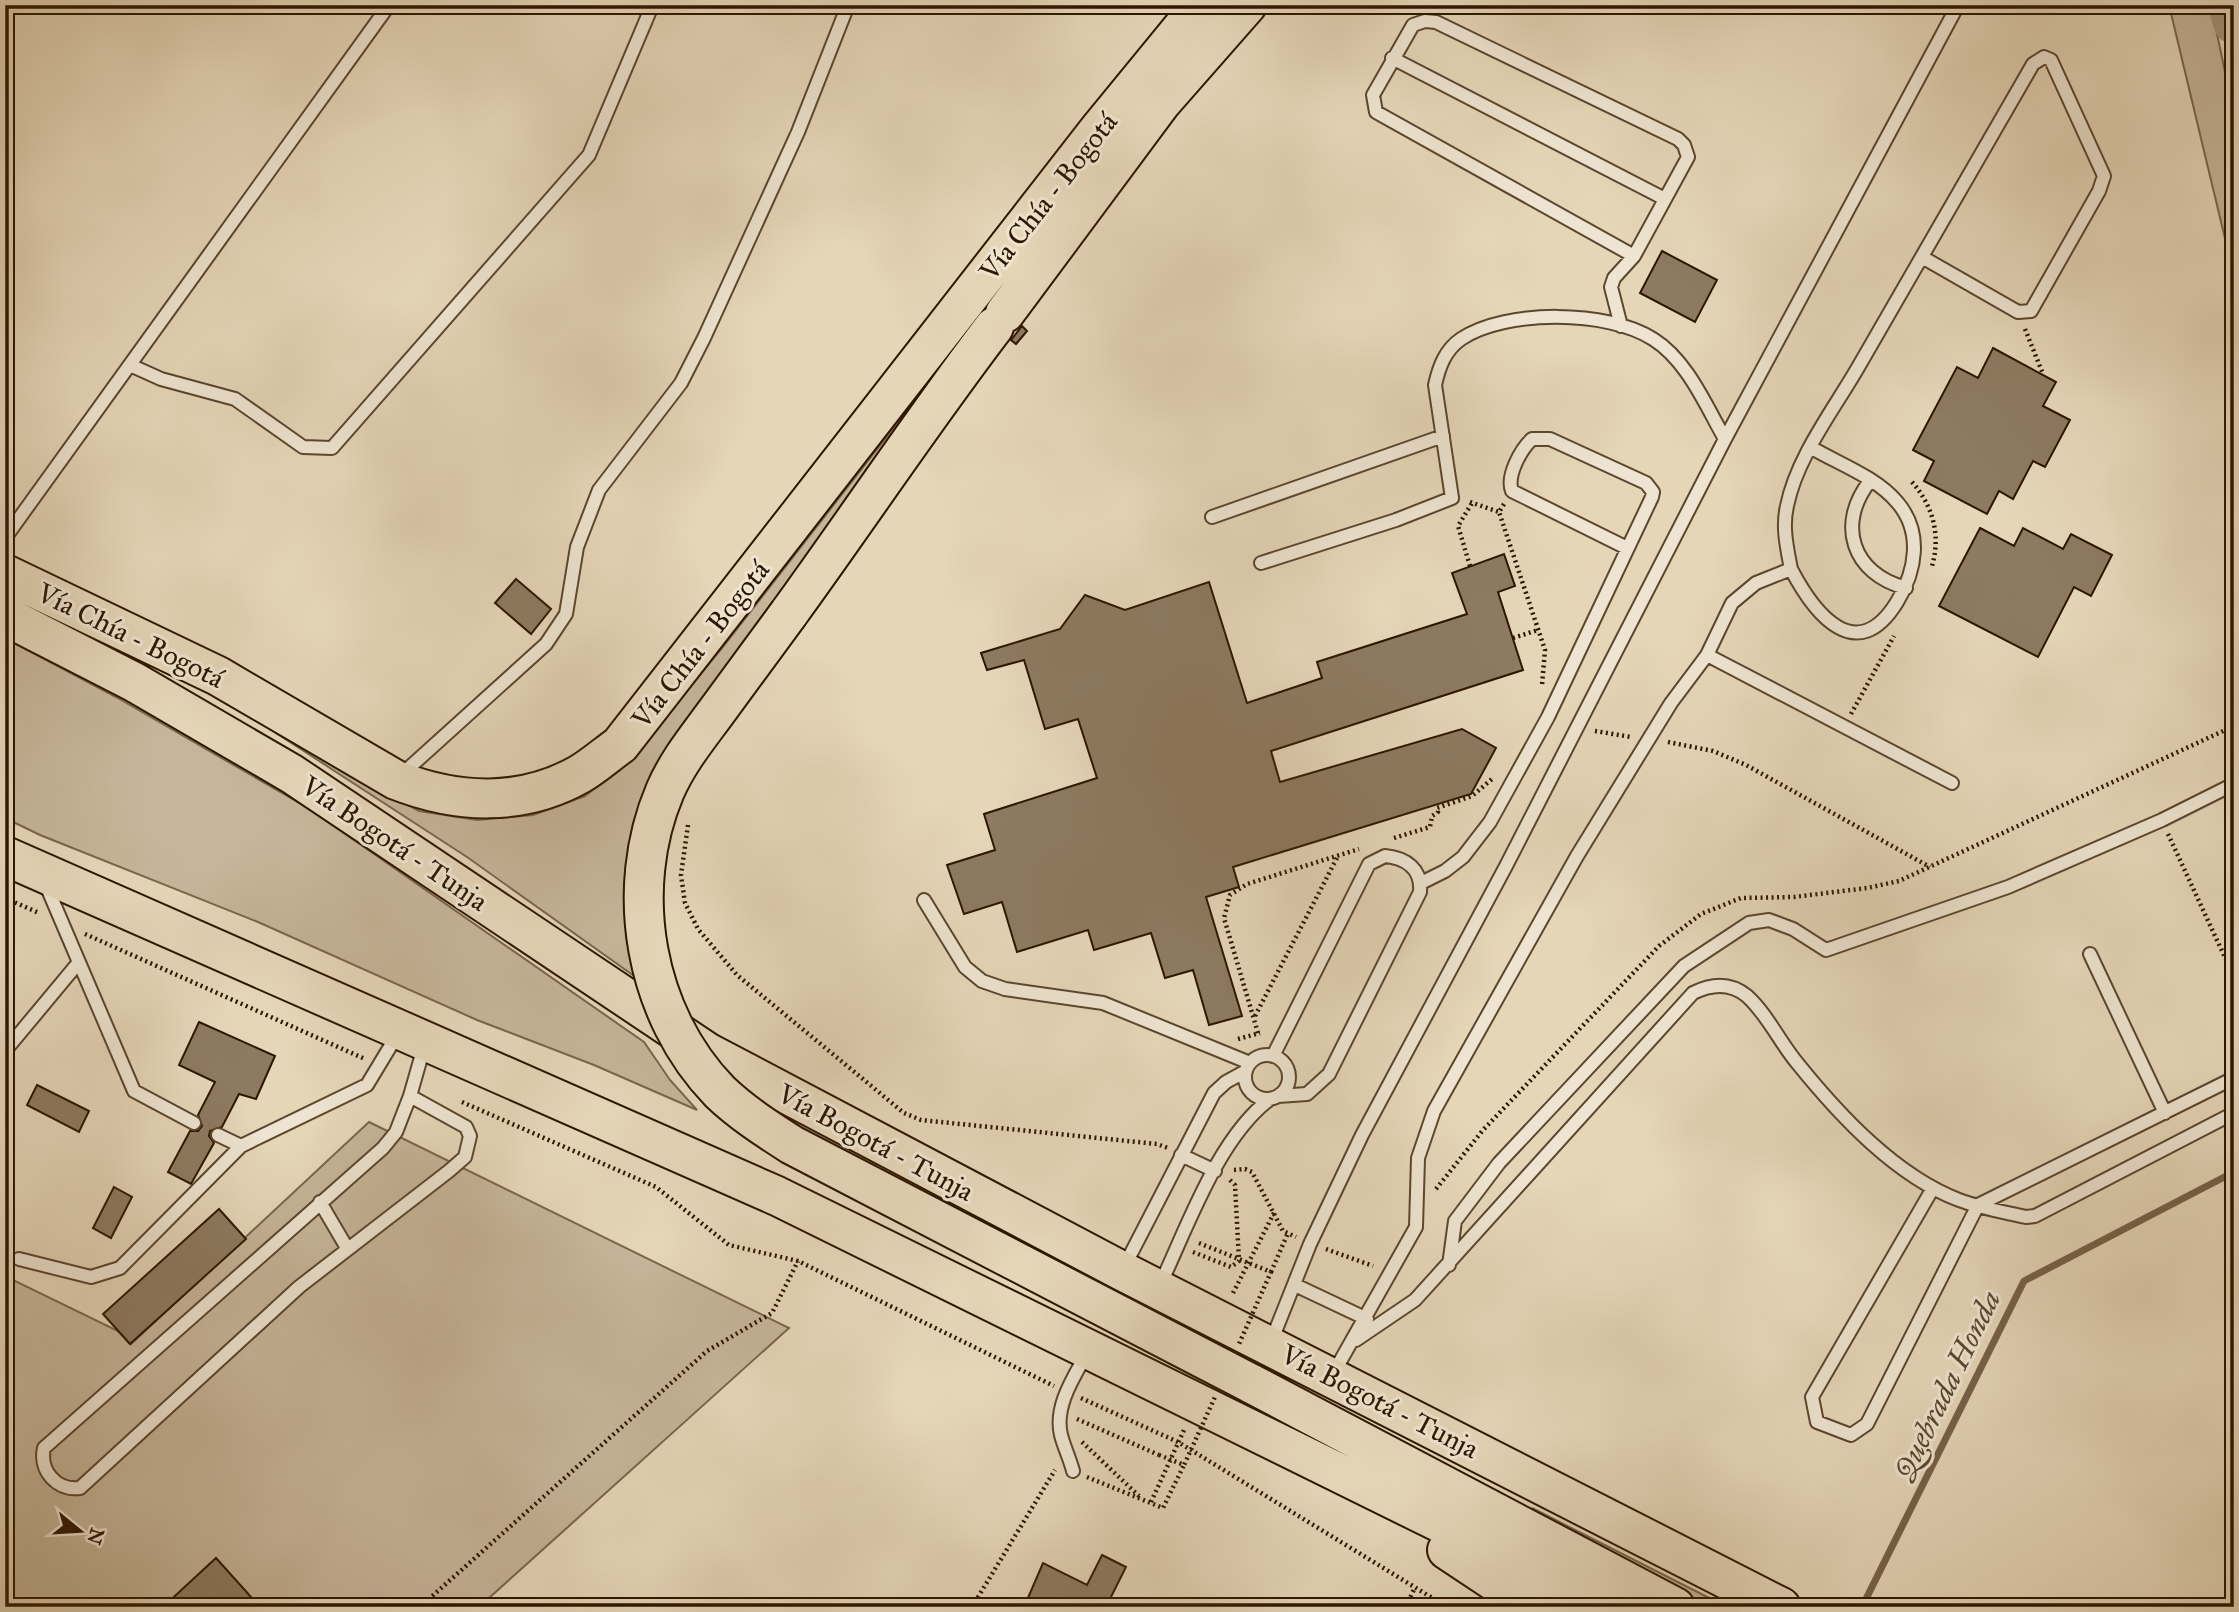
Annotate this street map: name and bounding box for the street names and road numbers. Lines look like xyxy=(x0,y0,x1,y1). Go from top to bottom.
street label: Vía Chía - Bogotá xyxy=(971,105,1125,288)
street label: Vía Chía - Bogotá xyxy=(623,553,777,736)
street label: Vía Chía - Bogotá xyxy=(31,575,230,696)
street label: Vía Bogotá - Tunja xyxy=(294,768,495,919)
street label: Vía Bogotá - Tunja xyxy=(771,1076,980,1209)
street label: Vía Bogotá - Tunja xyxy=(1274,1336,1485,1466)

